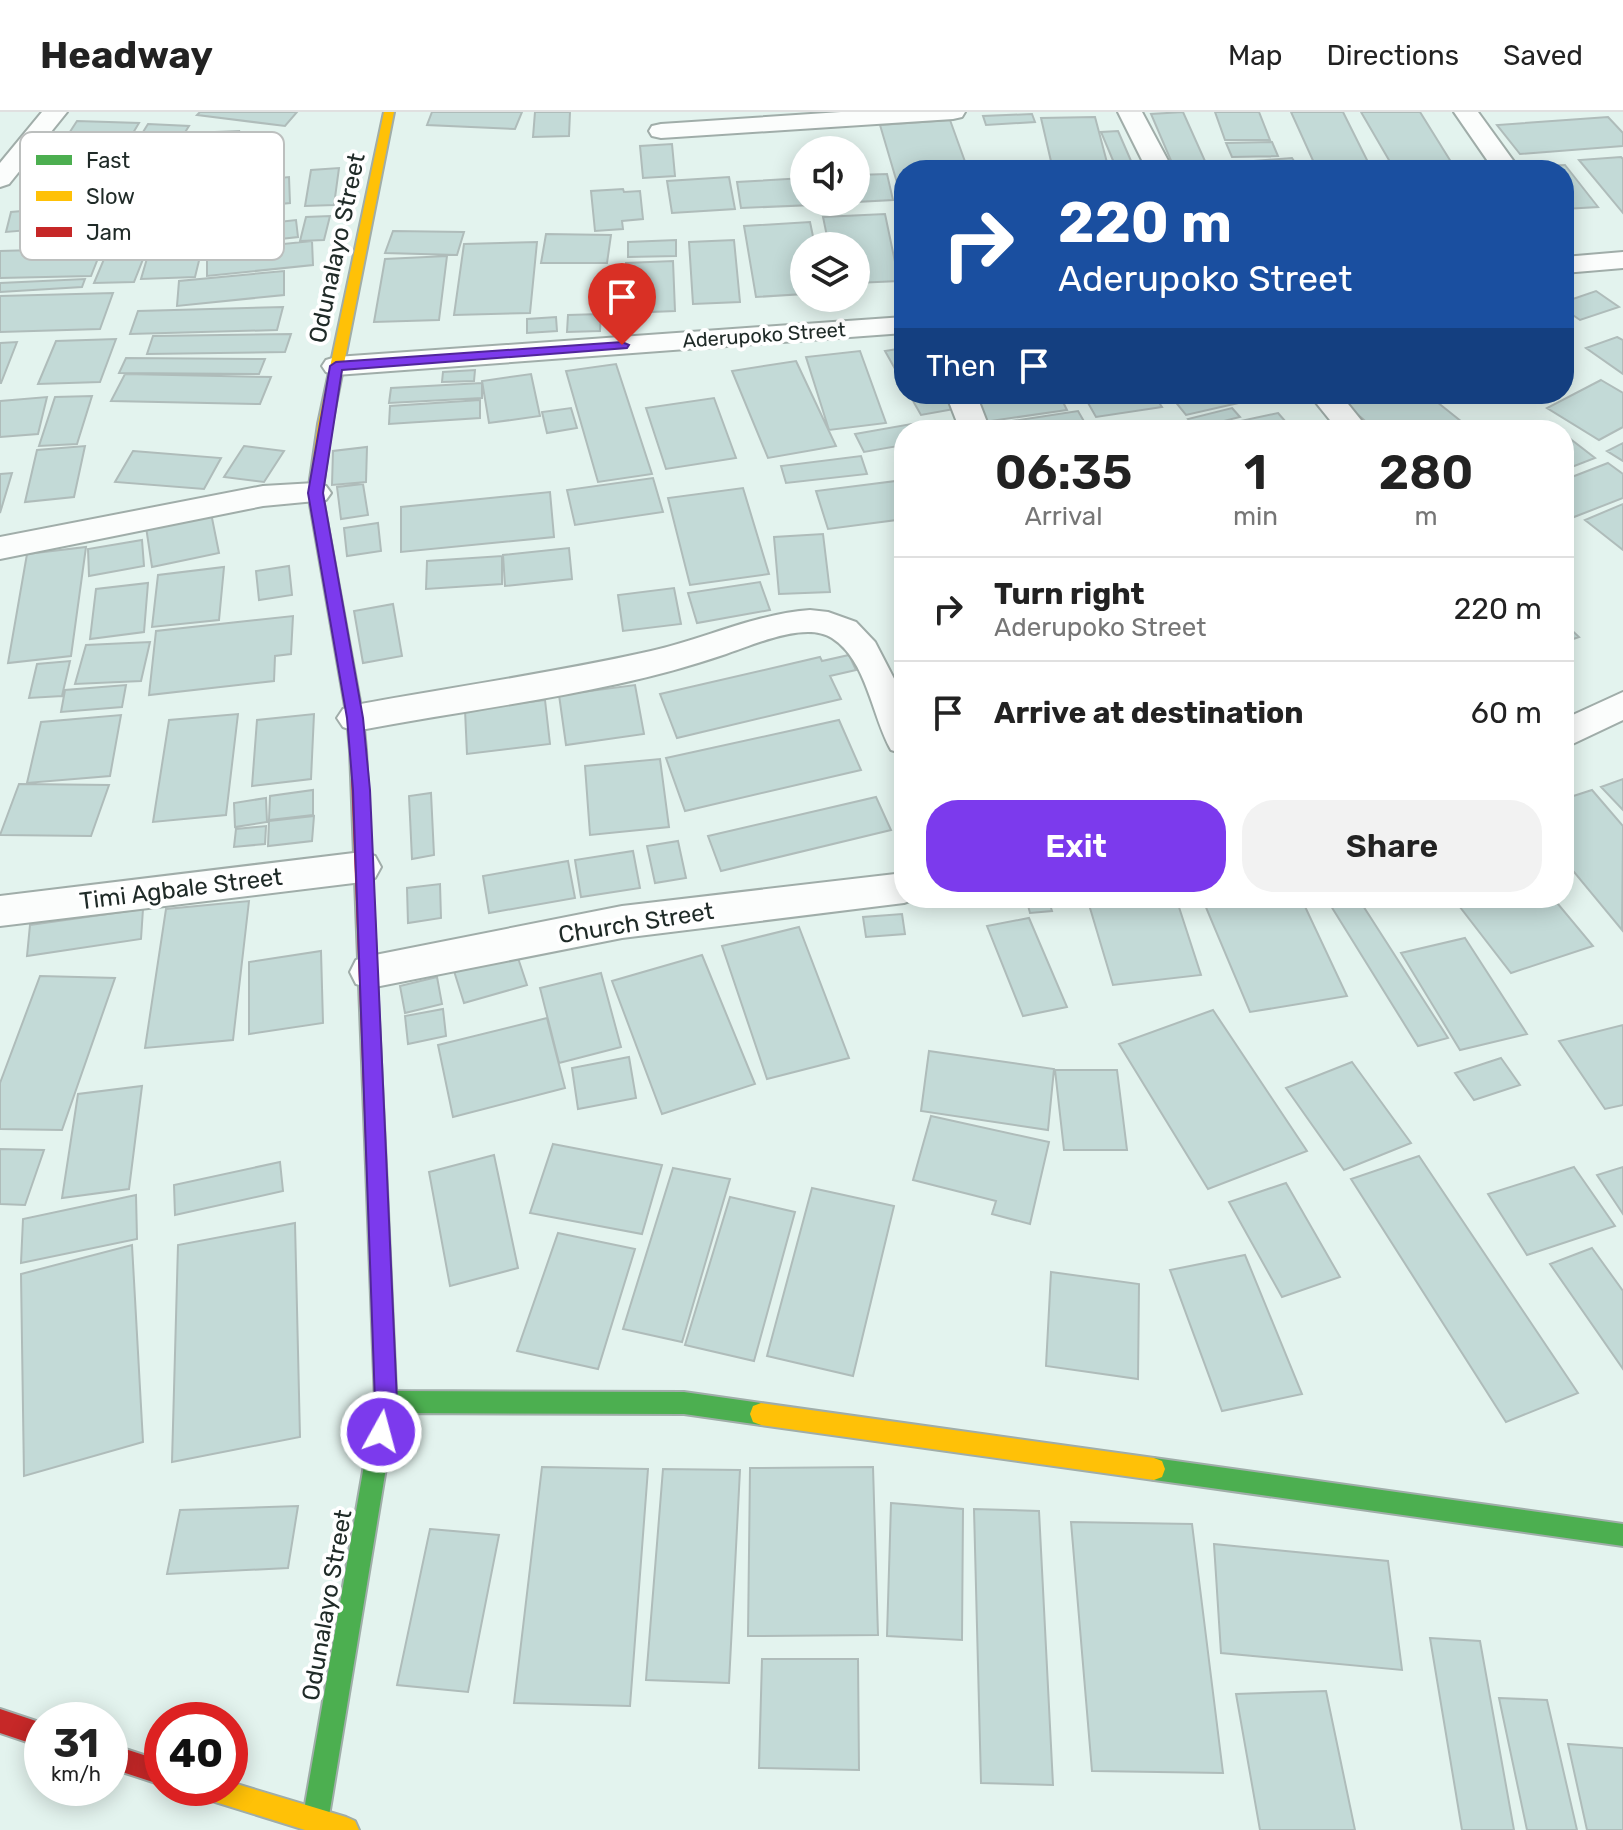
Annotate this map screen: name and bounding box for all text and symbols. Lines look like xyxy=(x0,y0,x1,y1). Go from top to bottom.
text: Headway xyxy=(40,32,213,78)
text: Map xyxy=(1228,39,1282,72)
text: Directions xyxy=(1326,39,1459,72)
text: Saved xyxy=(1503,39,1583,72)
legend xyxy=(20,132,284,260)
map controls xyxy=(790,136,870,312)
button: sound xyxy=(790,136,870,216)
text: Fast xyxy=(86,147,131,174)
street label: Odunalayo Street xyxy=(303,150,371,346)
text: Slow xyxy=(86,183,135,210)
text: 220 m xyxy=(1058,190,1232,256)
icon: right xyxy=(926,192,1030,296)
text: Jam xyxy=(86,219,132,246)
button: layers xyxy=(790,232,870,312)
text: Aderupoko Street xyxy=(1058,257,1352,300)
pin xyxy=(588,263,656,345)
icon: arrive xyxy=(600,275,644,319)
street label: Aderupoko Street xyxy=(682,317,847,353)
icon: arrive xyxy=(1012,344,1056,388)
text: Then xyxy=(926,348,996,384)
text: 06:35 xyxy=(995,444,1132,501)
text: 1 xyxy=(1244,444,1267,501)
text: 280 xyxy=(1379,444,1473,501)
text: Arrival xyxy=(1024,501,1102,532)
text: min xyxy=(1233,501,1278,532)
text: m xyxy=(1414,501,1438,532)
text: Turn right xyxy=(994,576,1145,612)
icon: right xyxy=(926,587,970,631)
text: 220 m xyxy=(1454,591,1542,627)
text: Aderupoko Street xyxy=(994,612,1207,643)
icon: arrive xyxy=(926,691,970,735)
text: Arrive at destination xyxy=(994,695,1304,731)
text: 60 m xyxy=(1471,695,1542,731)
button: Exit xyxy=(926,800,1226,892)
button: Share xyxy=(1242,800,1542,892)
street label: Timi Agbale Street xyxy=(78,863,284,915)
street label: Church Street xyxy=(556,897,716,949)
position arrow xyxy=(339,1390,423,1474)
street label: Odunalayo Street xyxy=(296,1507,358,1703)
speed limit sign: 40 xyxy=(144,1702,248,1806)
text: 31 xyxy=(53,1720,99,1767)
text: km/h xyxy=(51,1762,101,1786)

